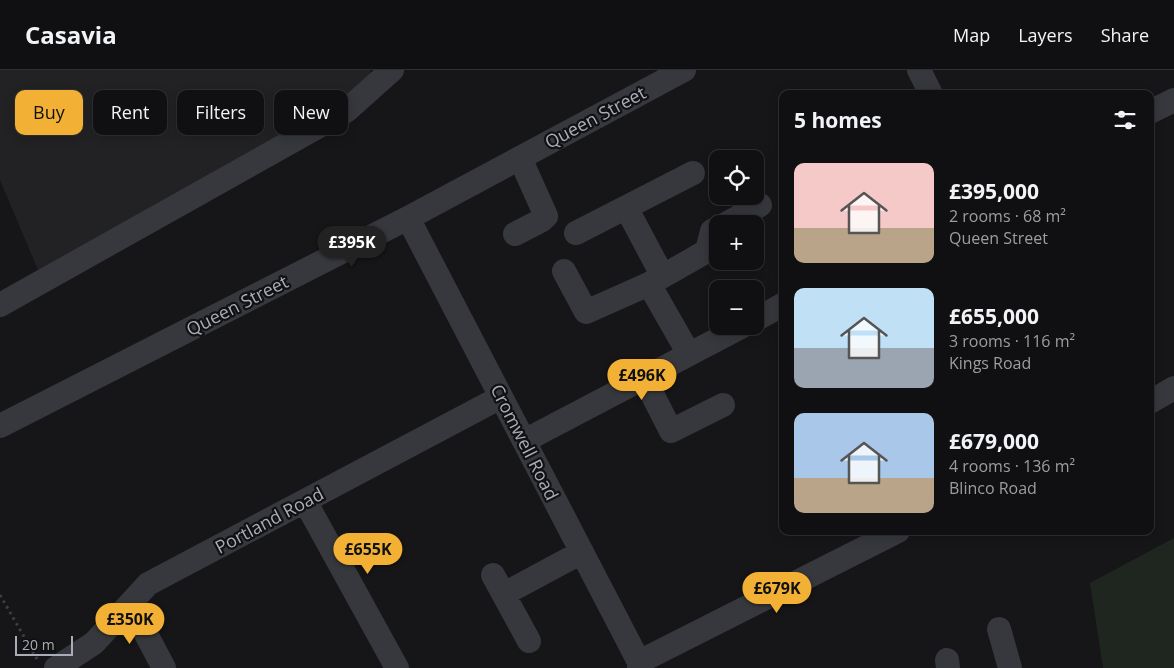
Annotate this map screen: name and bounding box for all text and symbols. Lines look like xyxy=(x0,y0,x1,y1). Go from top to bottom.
text: Casavia xyxy=(25,18,117,51)
text: Map xyxy=(953,23,990,47)
text: Layers xyxy=(1018,23,1073,47)
text: Share xyxy=(1101,23,1149,47)
street label: Queen Street xyxy=(540,80,650,154)
chip: Buy xyxy=(15,90,83,135)
chip: Rent xyxy=(93,90,167,135)
chip: Filters xyxy=(177,90,264,135)
chip: New xyxy=(274,90,348,135)
text: 5 homes xyxy=(794,106,882,134)
icon: filters xyxy=(1111,106,1139,134)
map controls xyxy=(709,150,764,335)
button: locate xyxy=(709,150,764,205)
text: £395,000 xyxy=(949,177,1039,205)
icon: home xyxy=(834,183,894,243)
text: 2 rooms · 68 m² xyxy=(949,205,1066,227)
button: + xyxy=(709,215,764,270)
pin: £395K xyxy=(317,226,387,268)
text: Queen Street xyxy=(949,227,1048,249)
text: £395K xyxy=(328,231,376,253)
street label: Queen Street xyxy=(182,269,292,341)
button: − xyxy=(709,280,764,335)
text: £655,000 xyxy=(949,302,1039,330)
icon: home xyxy=(834,308,894,368)
text: 3 rooms · 116 m² xyxy=(949,330,1075,352)
text: Kings Road xyxy=(949,352,1031,374)
pin: £496K xyxy=(607,358,677,401)
text: £496K xyxy=(618,364,666,386)
street label: Cromwell Road xyxy=(485,380,565,504)
text: £679,000 xyxy=(949,427,1039,455)
icon: home xyxy=(834,433,894,493)
text: 4 rooms · 136 m² xyxy=(949,455,1075,477)
text: Blinco Road xyxy=(949,477,1037,499)
street label: Portland Road xyxy=(211,481,327,559)
pin: £655K xyxy=(333,532,403,575)
text: £655K xyxy=(344,538,392,560)
pin: £679K xyxy=(742,572,812,614)
text: £679K xyxy=(753,577,801,599)
pin: £350K xyxy=(95,602,165,645)
text: £350K xyxy=(106,608,154,630)
scale bar xyxy=(15,633,72,656)
text: 20 m xyxy=(22,635,55,654)

